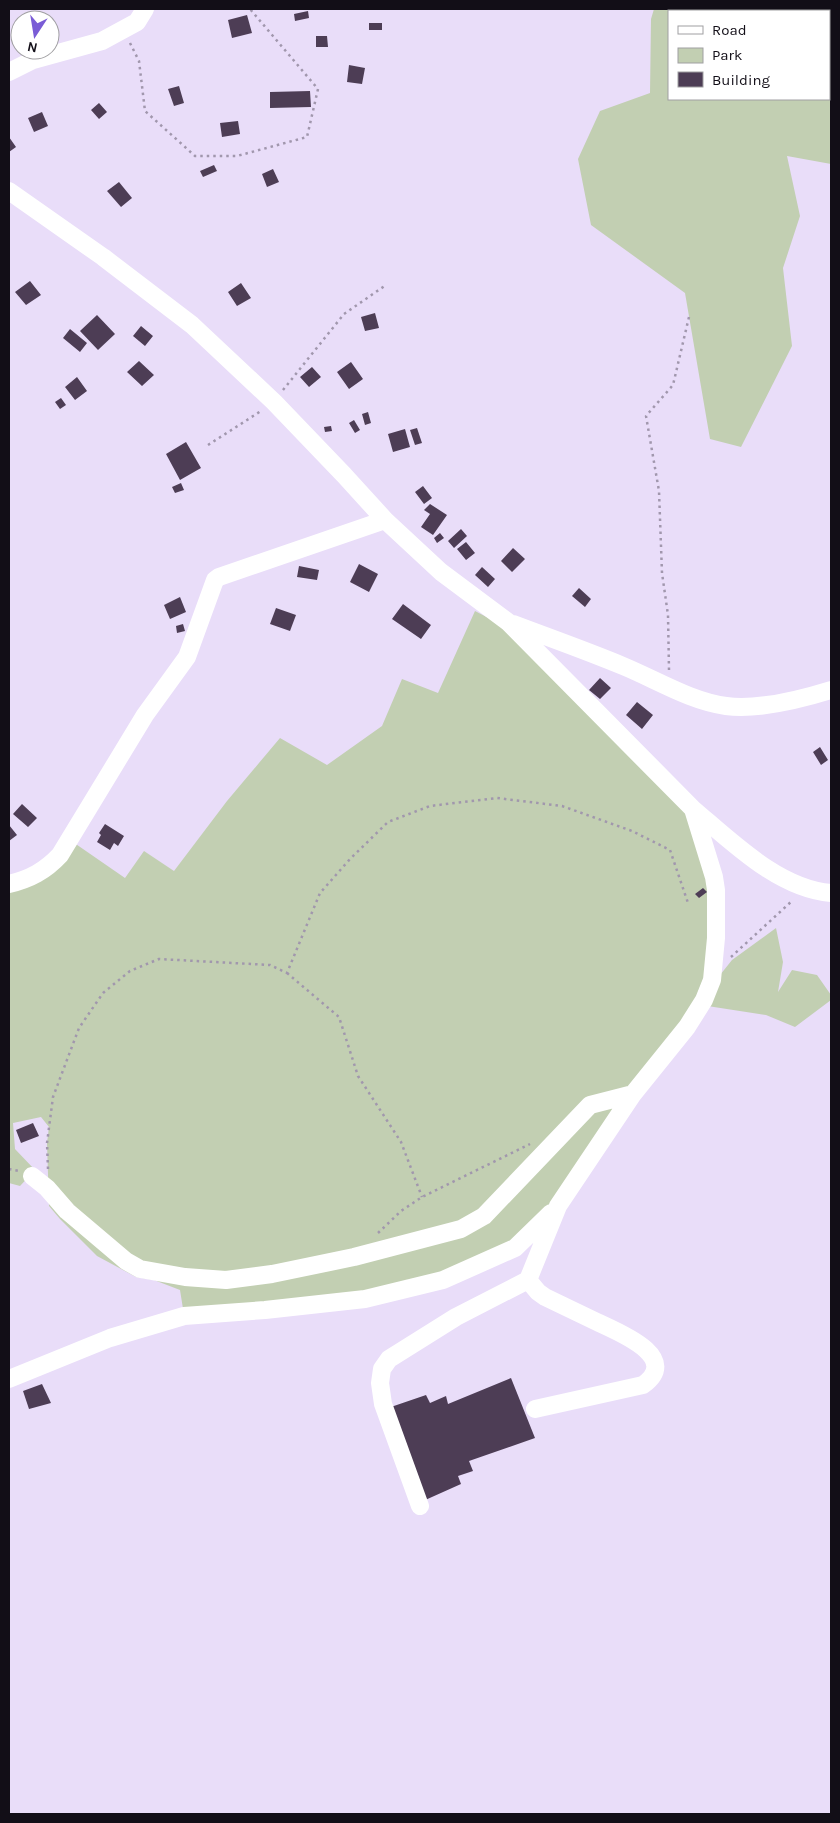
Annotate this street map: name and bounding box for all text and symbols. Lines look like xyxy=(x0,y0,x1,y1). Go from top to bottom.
north arrow xyxy=(10,10,60,60)
legend xyxy=(668,10,830,100)
text: Road xyxy=(712,21,747,39)
text: N xyxy=(26,38,39,57)
text: Park xyxy=(712,46,742,64)
text: Building xyxy=(712,71,770,89)

